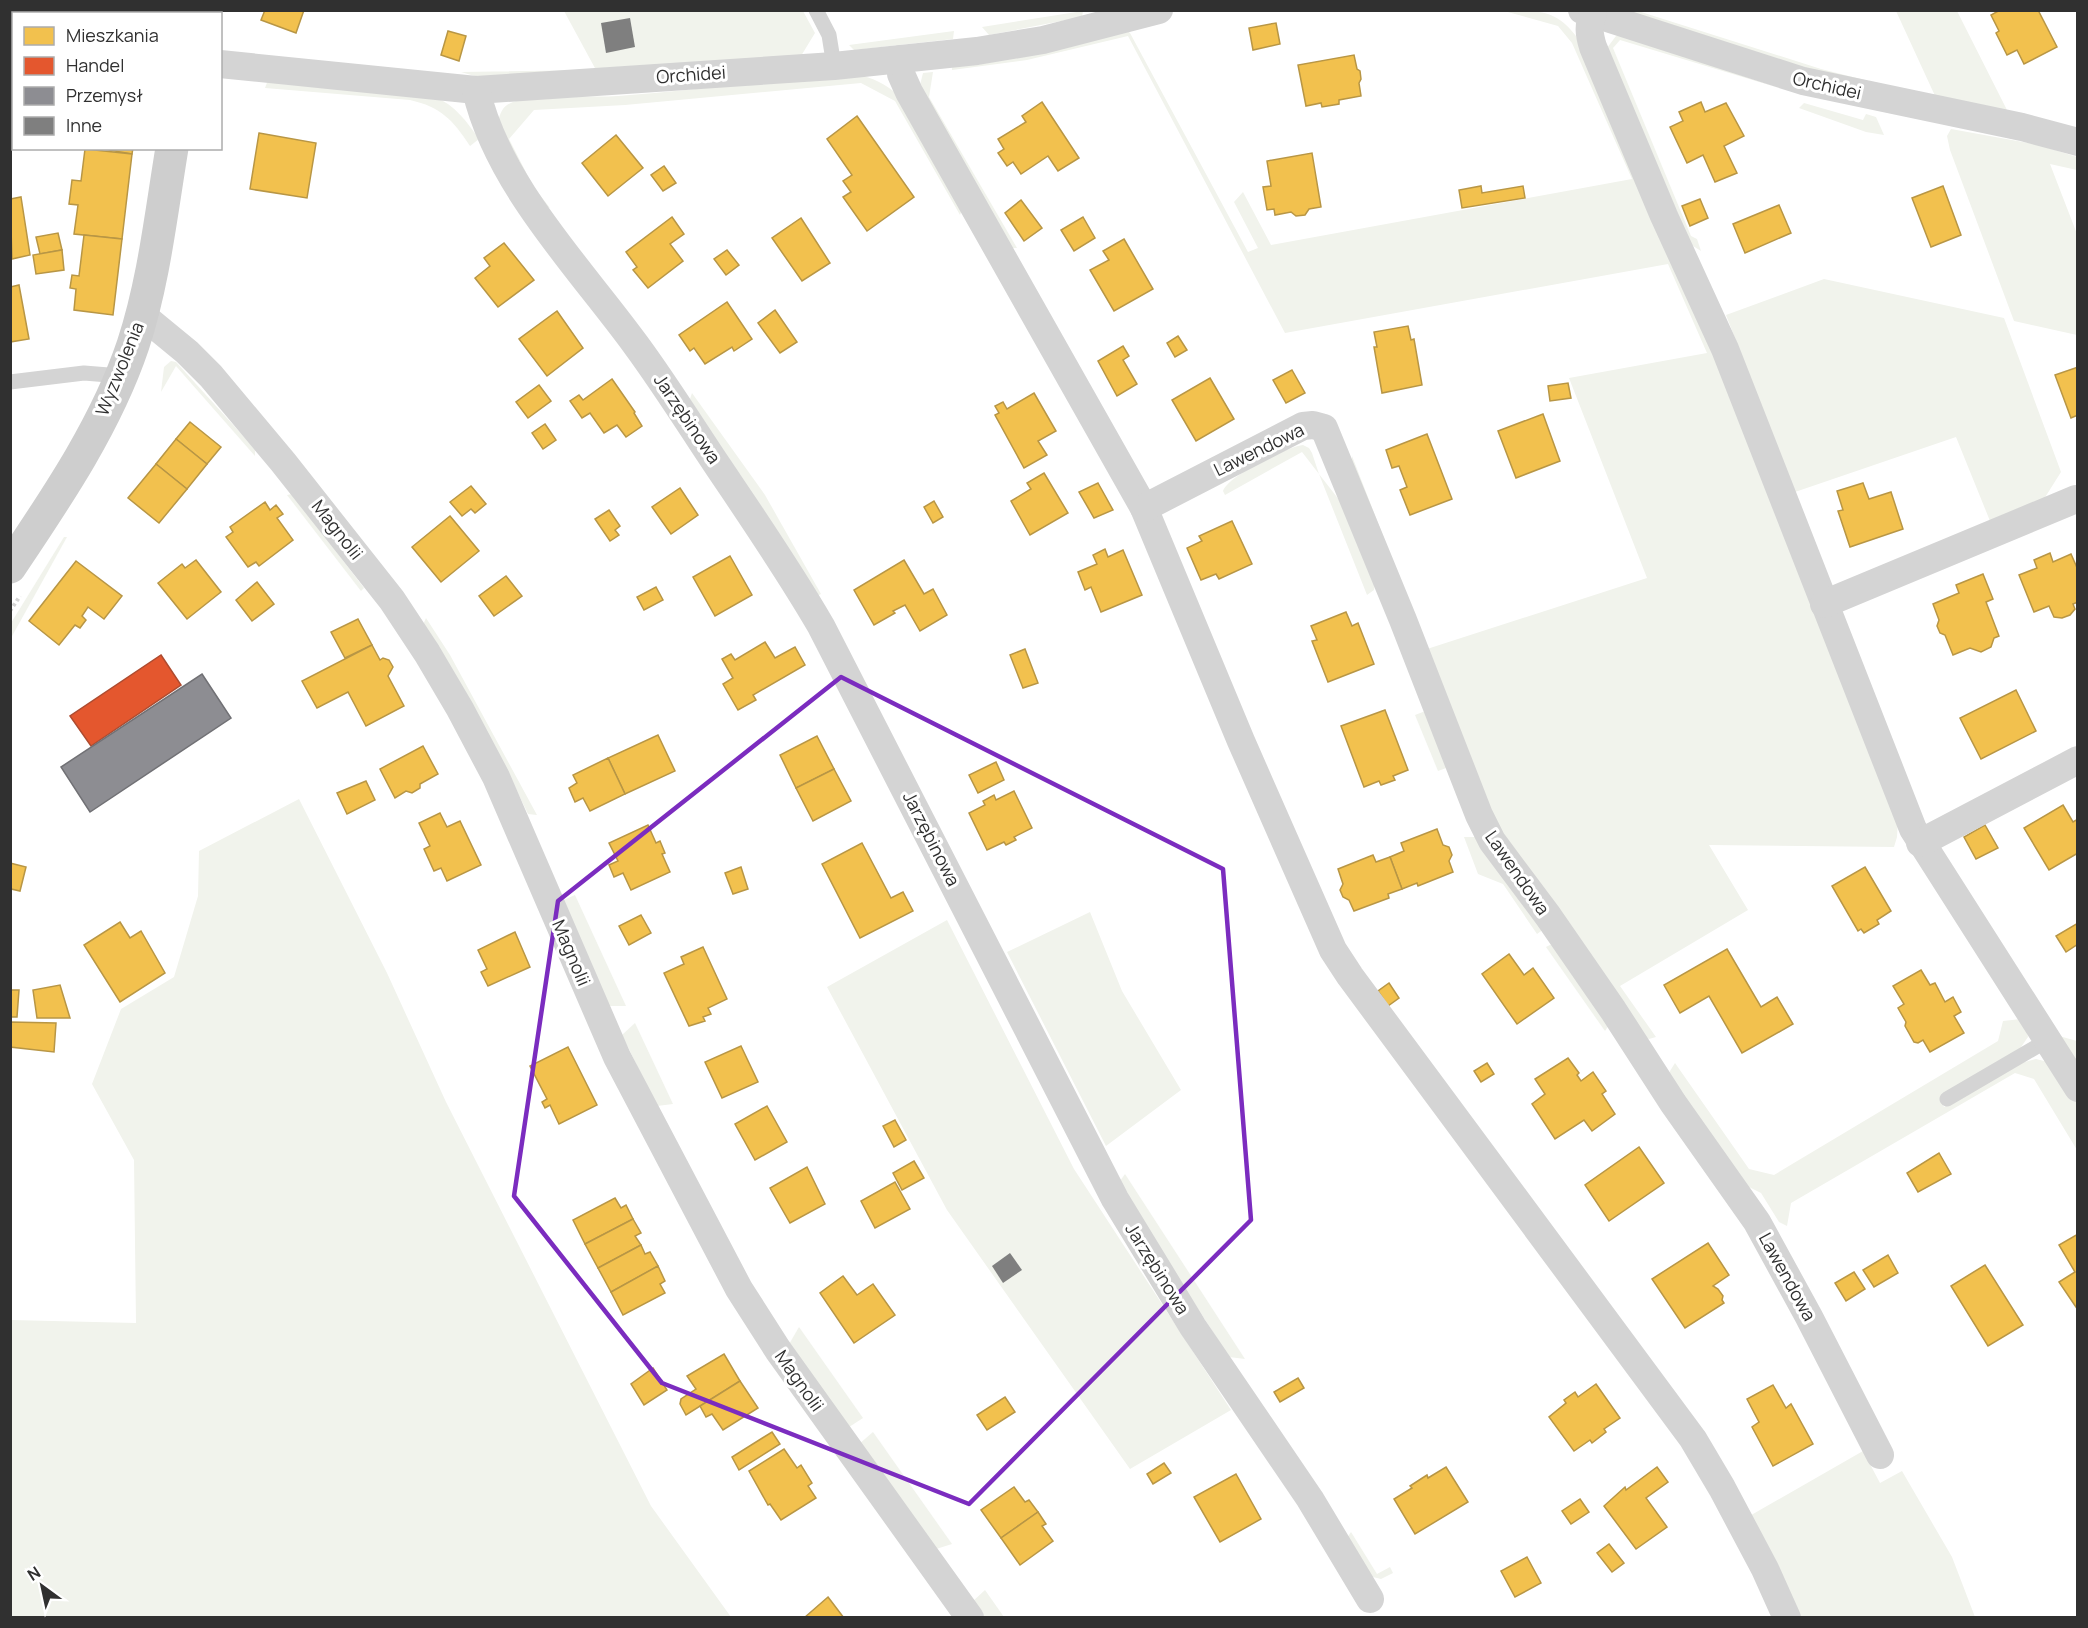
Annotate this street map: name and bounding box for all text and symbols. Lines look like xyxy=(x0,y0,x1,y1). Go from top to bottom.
legend xyxy=(12,12,222,150)
text: Mieszkania xyxy=(66,23,159,47)
text: Handel xyxy=(66,53,124,77)
street label: Orchidei xyxy=(655,60,726,88)
street label: Orchidei xyxy=(1791,66,1864,105)
text: Przemysł xyxy=(66,83,143,107)
text: Inne xyxy=(66,113,102,137)
street label: Wyzwolenia xyxy=(89,318,149,419)
street label: Jarzębinowa xyxy=(649,369,727,468)
street label: Lawendowa xyxy=(1210,417,1308,481)
street label: Magnolii xyxy=(307,495,369,564)
street label: Jarzębinowa xyxy=(898,787,966,890)
street label: Lawendowa xyxy=(1480,826,1556,919)
street label: Magnolii xyxy=(547,916,597,989)
street label: Jarzębinowa xyxy=(1120,1218,1195,1319)
street label: Lawendowa xyxy=(1754,1228,1822,1325)
street label: Magnolii xyxy=(770,1345,830,1416)
north arrow xyxy=(12,1556,72,1616)
text: N xyxy=(23,1561,45,1586)

